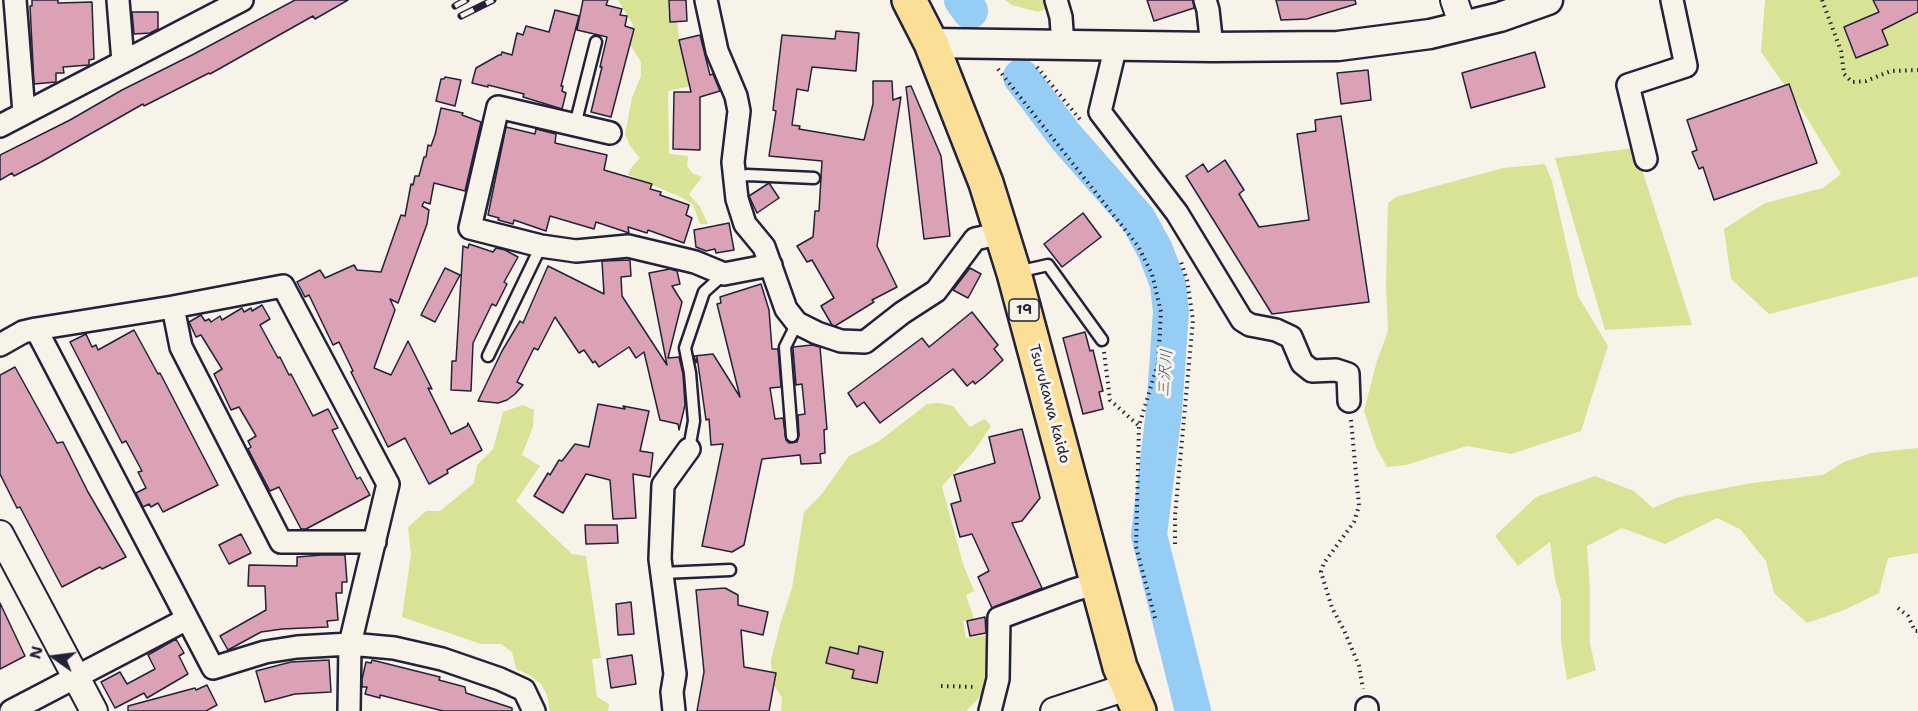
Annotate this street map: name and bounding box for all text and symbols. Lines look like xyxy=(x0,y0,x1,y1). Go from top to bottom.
road number: 19 xyxy=(1009,299,1039,321)
street label: Tsurukawa kaido xyxy=(1024,342,1074,466)
water label: 三沢川 xyxy=(1155,348,1177,398)
north arrow xyxy=(24,627,84,687)
text: N xyxy=(24,644,48,661)

